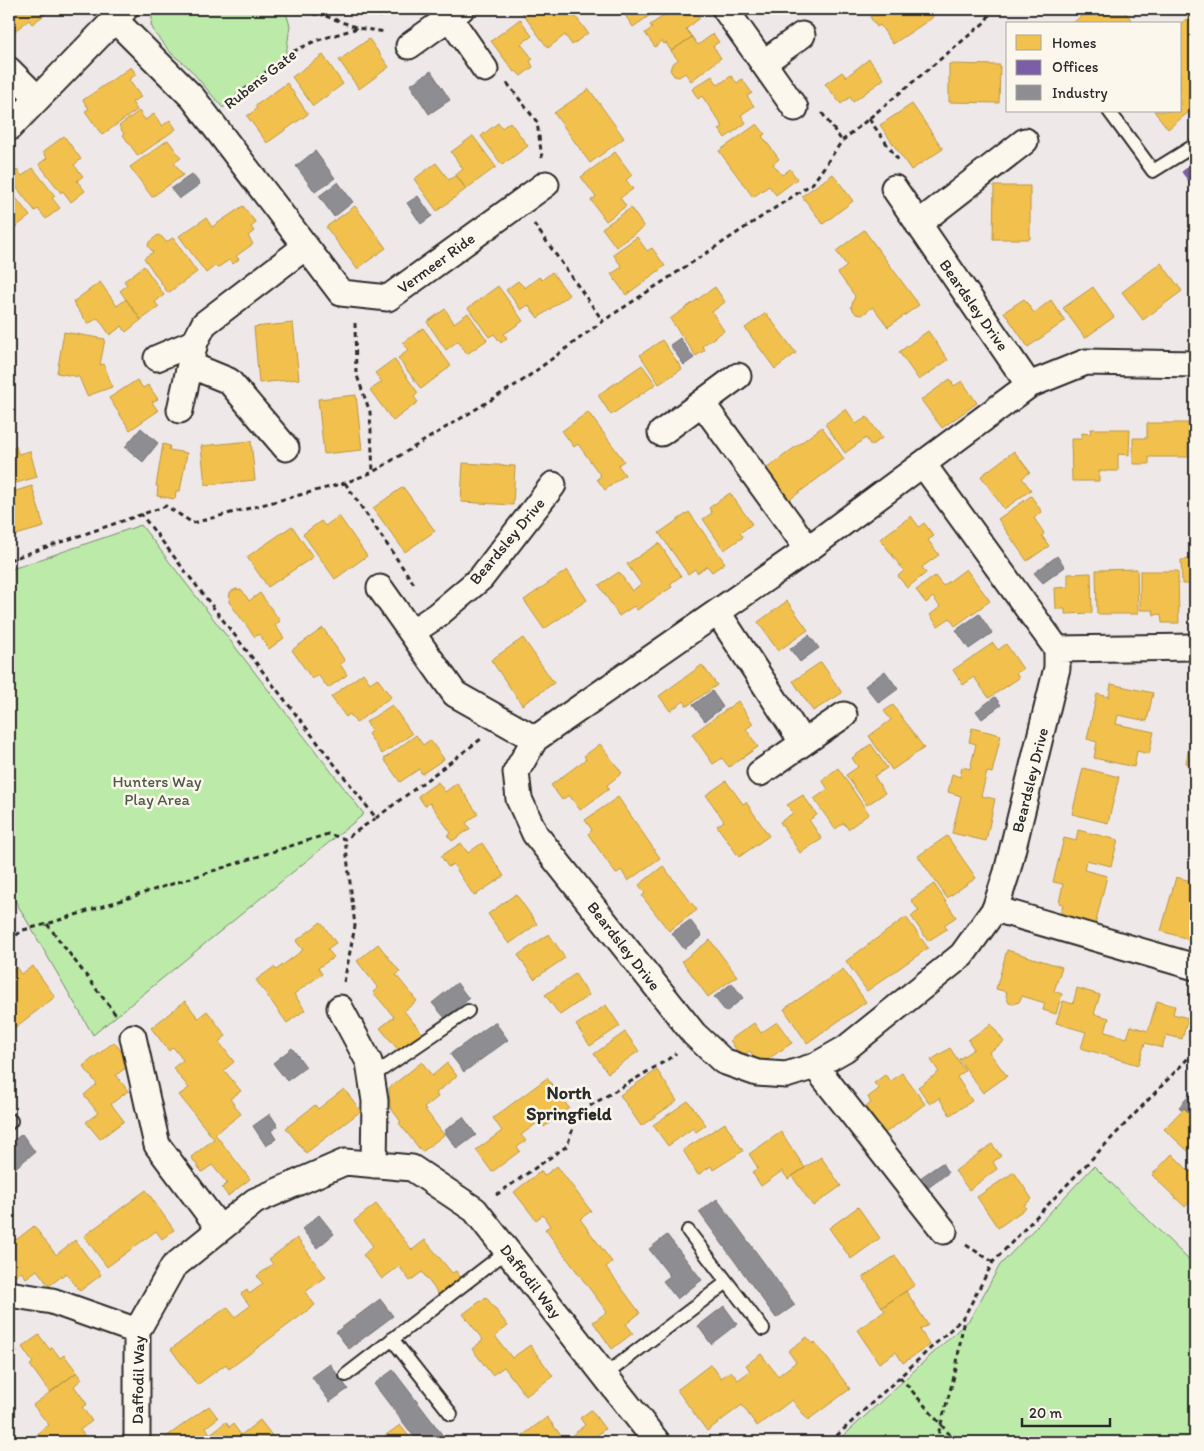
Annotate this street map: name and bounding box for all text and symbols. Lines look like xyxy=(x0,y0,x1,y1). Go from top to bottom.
legend xyxy=(1006,22,1182,112)
text: Homes xyxy=(1052,34,1097,52)
street label: Rubens Gate xyxy=(220,45,300,113)
text: Offices xyxy=(1052,58,1099,76)
text: Industry xyxy=(1052,84,1108,102)
street label: Vermeer Ride xyxy=(394,229,478,297)
street label: Beardsley Drive xyxy=(935,256,1013,354)
street label: Beardsley Drive xyxy=(465,494,549,588)
street label: Beardsley Drive xyxy=(1008,726,1052,834)
park label: Hunters Way Play Area xyxy=(112,772,202,809)
street label: Beardsley Drive xyxy=(583,898,665,994)
district label: North Springfield xyxy=(526,1082,612,1125)
street label: Daffodil Way xyxy=(496,1240,566,1322)
street label: Daffodil Way xyxy=(128,1335,148,1425)
scale bar xyxy=(1022,1396,1109,1428)
text: 20 m xyxy=(1029,1404,1063,1422)

